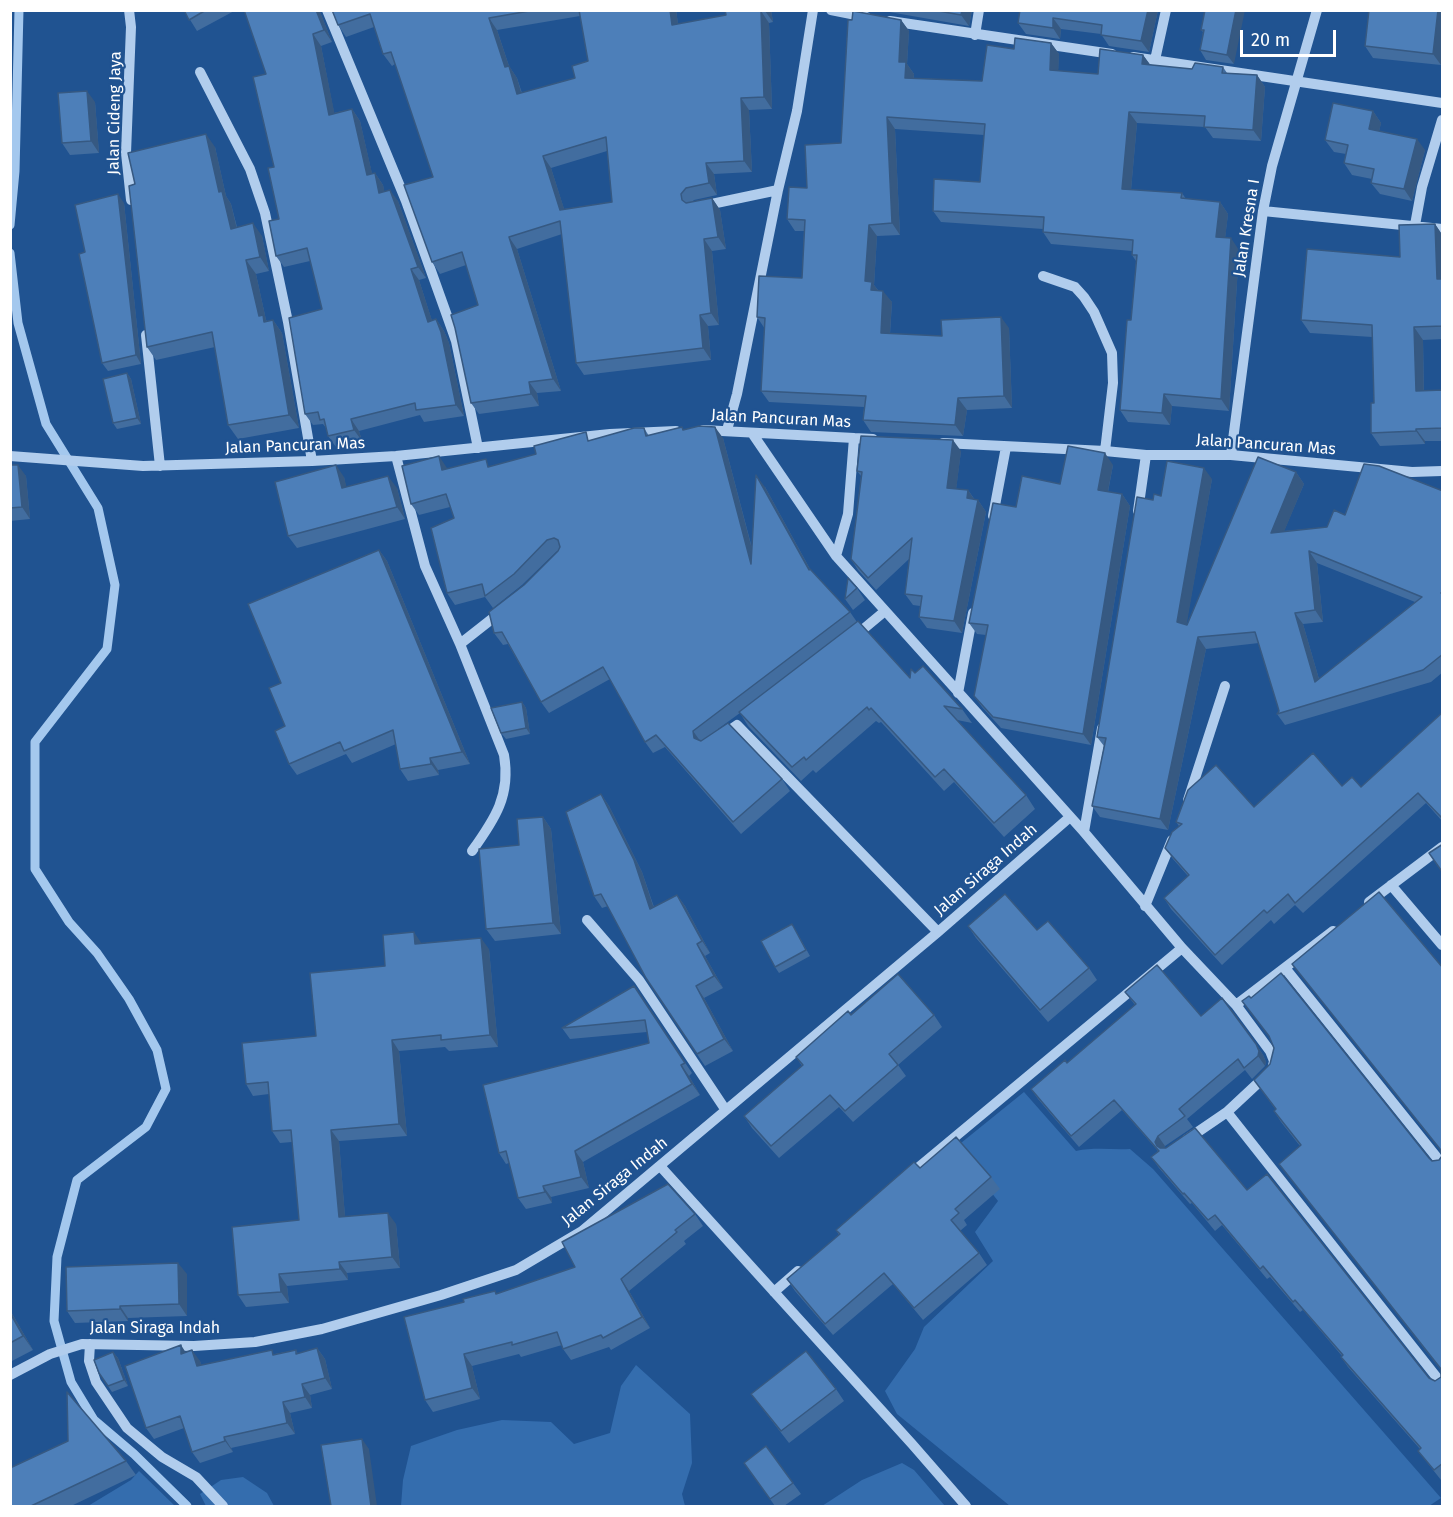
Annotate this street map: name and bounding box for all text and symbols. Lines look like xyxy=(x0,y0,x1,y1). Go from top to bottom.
scale bar xyxy=(1243,18,1339,56)
text: 20 m xyxy=(1251,29,1290,51)
street label: Jalan Cideng Jaya xyxy=(104,51,126,175)
street label: Jalan Kresna I xyxy=(1230,178,1264,278)
street label: Jalan Pancuran Mas xyxy=(711,406,851,432)
street label: Jalan Pancuran Mas xyxy=(1195,431,1337,459)
street label: Jalan Pancuran Mas xyxy=(225,434,365,458)
street label: Jalan Siraga Indah xyxy=(930,820,1042,920)
street label: Jalan Siraga Indah xyxy=(558,1133,672,1231)
street label: Jalan Siraga Indah xyxy=(90,1319,220,1339)

